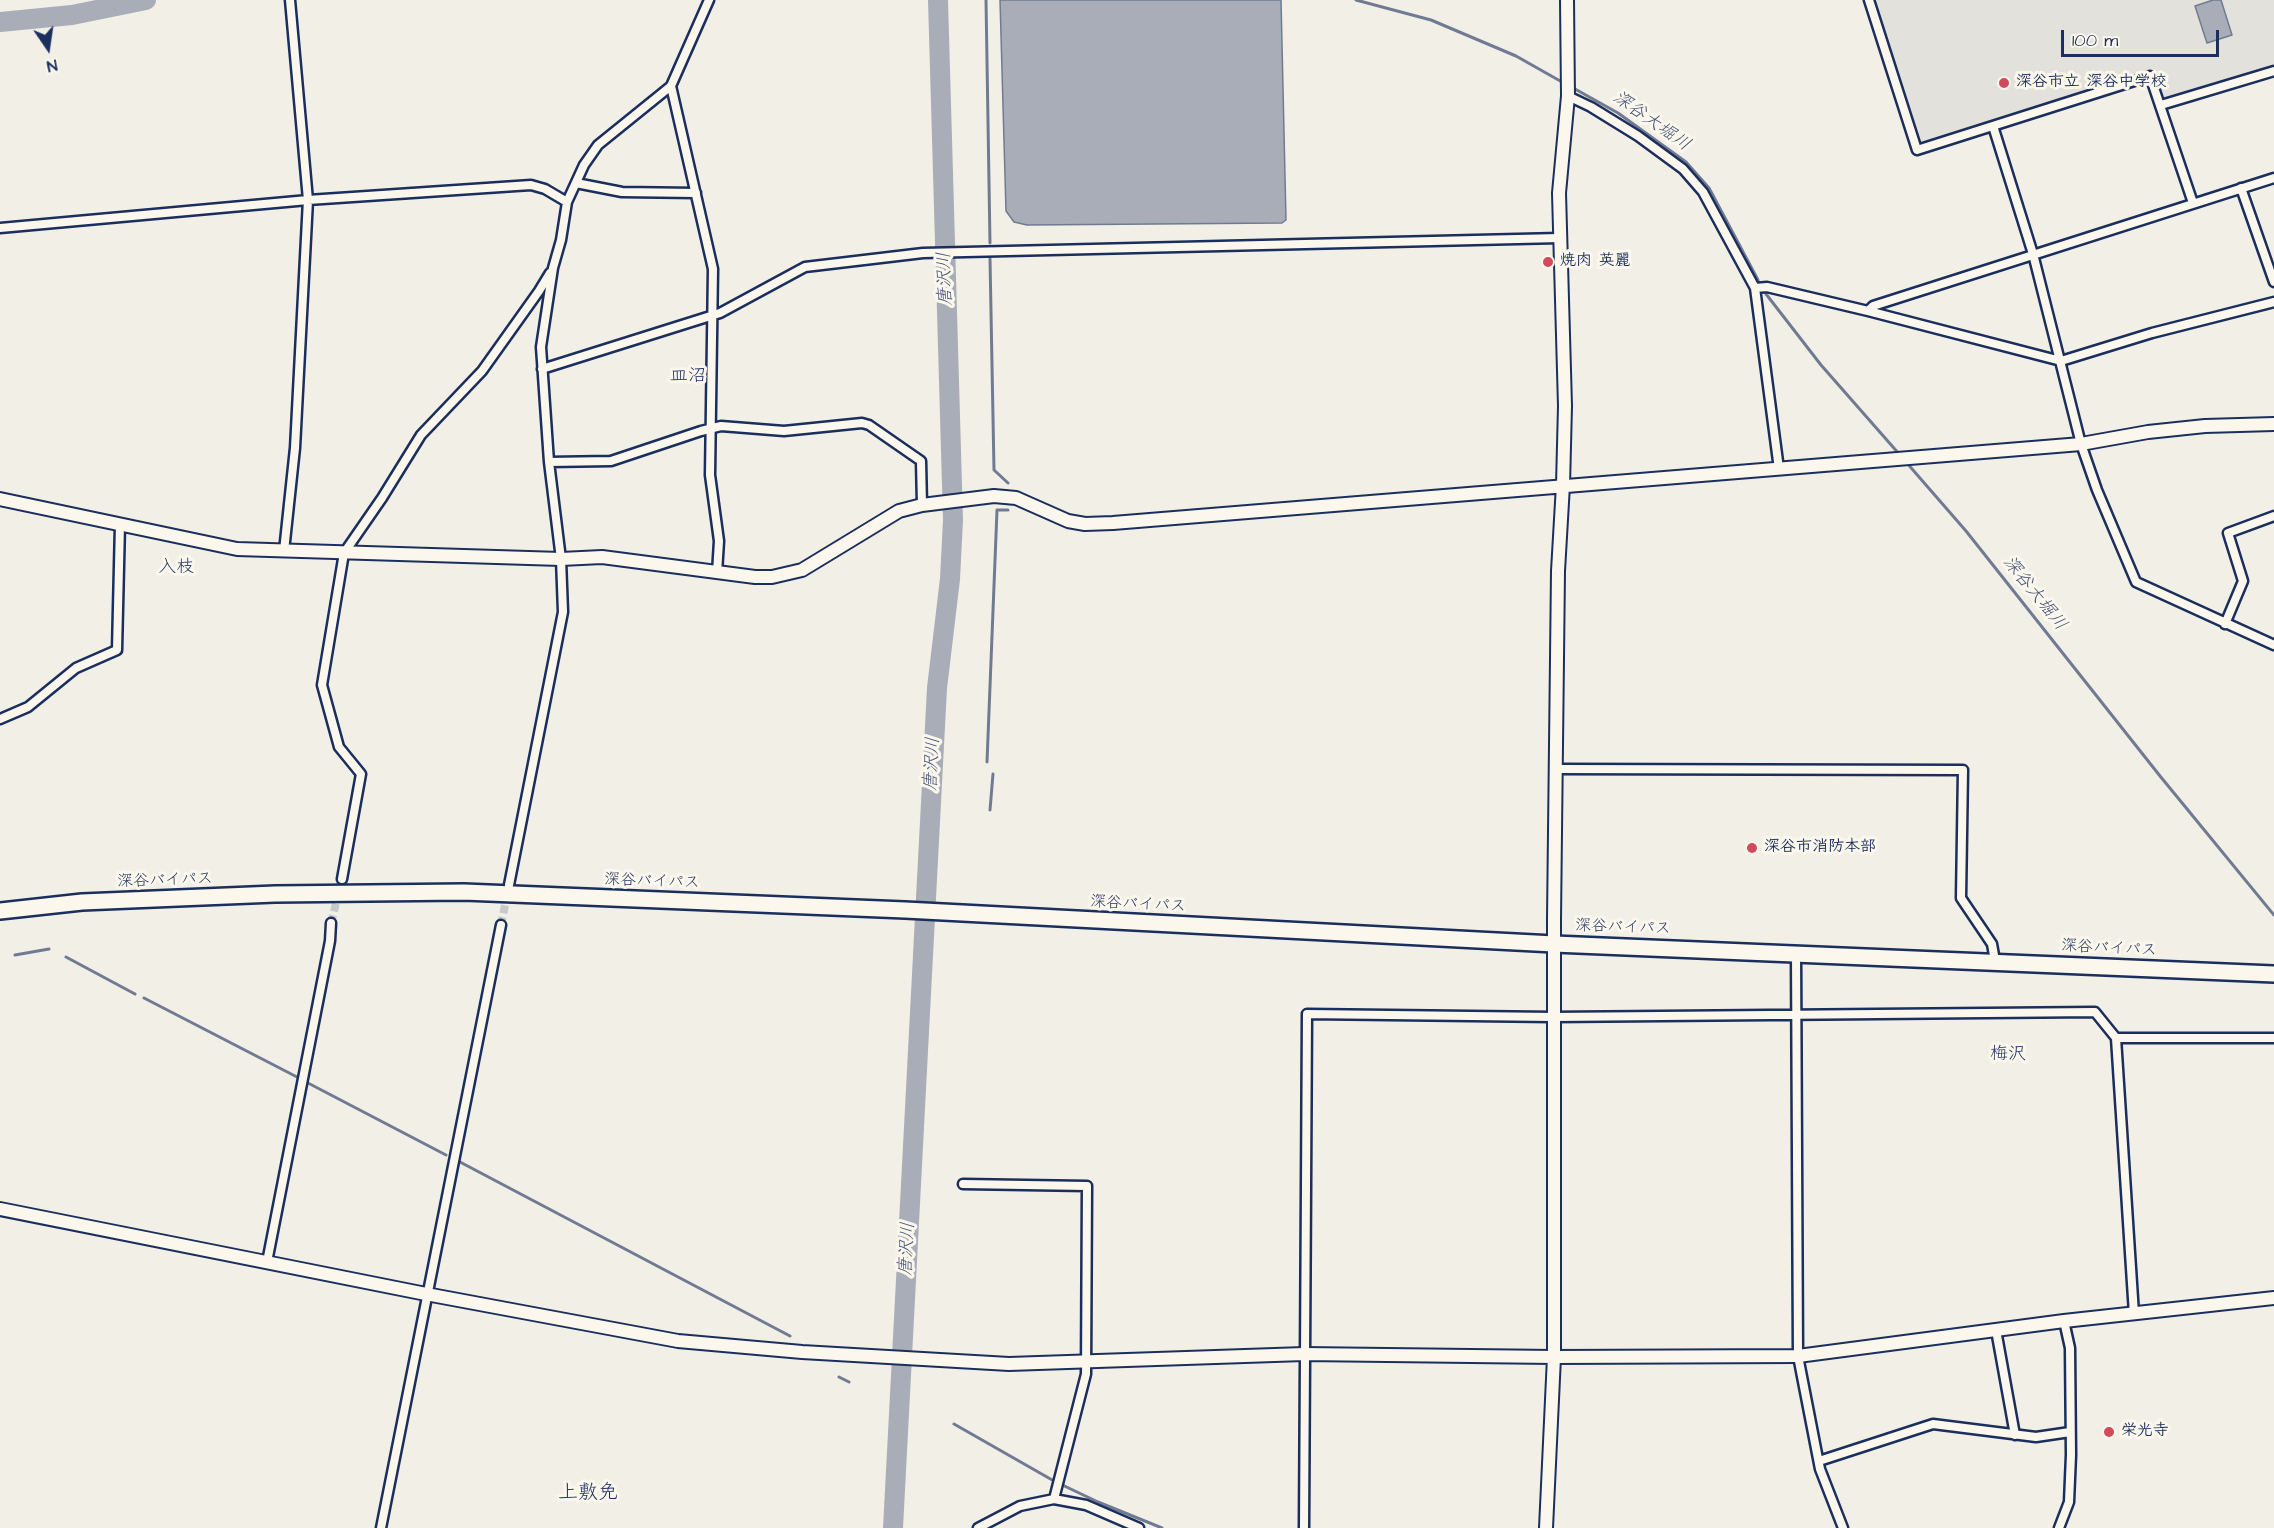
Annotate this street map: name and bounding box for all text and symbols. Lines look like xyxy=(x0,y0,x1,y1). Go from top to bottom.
north arrow xyxy=(18,18,78,78)
scale bar xyxy=(2064,18,2222,56)
text: 100 m xyxy=(2072,28,2118,53)
text: N xyxy=(45,54,59,77)
place label: 深谷市立 深谷中学校 xyxy=(2016,73,2166,93)
marker: 深谷市立 深谷中学校 xyxy=(1997,76,2011,90)
water label: 深谷大堀川 xyxy=(1608,87,1694,157)
water label: 唐沢川 xyxy=(934,252,958,306)
place label: 焼肉 英麗 xyxy=(1560,252,1630,272)
marker: 焼肉 英麗 xyxy=(1541,255,1555,269)
district label: 皿沼 xyxy=(670,366,706,388)
water label: 深谷大堀川 xyxy=(1997,552,2071,636)
district label: 入枝 xyxy=(158,557,194,579)
water label: 唐沢川 xyxy=(921,736,945,792)
place label: 深谷市消防本部 xyxy=(1764,838,1876,858)
marker: 深谷市消防本部 xyxy=(1745,841,1759,855)
street label: 深谷バイパス xyxy=(117,870,213,892)
street label: 深谷バイパス xyxy=(604,871,700,893)
street label: 深谷バイパス xyxy=(1090,893,1186,917)
street label: 深谷バイパス xyxy=(1575,917,1671,939)
street label: 深谷バイパス xyxy=(2061,937,2157,961)
district label: 梅沢 xyxy=(1990,1044,2026,1066)
water label: 唐沢川 xyxy=(896,1221,920,1277)
place label: 栄光寺 xyxy=(2121,1422,2169,1442)
marker: 栄光寺 xyxy=(2102,1425,2116,1439)
district label: 上敷免 xyxy=(558,1482,618,1506)

